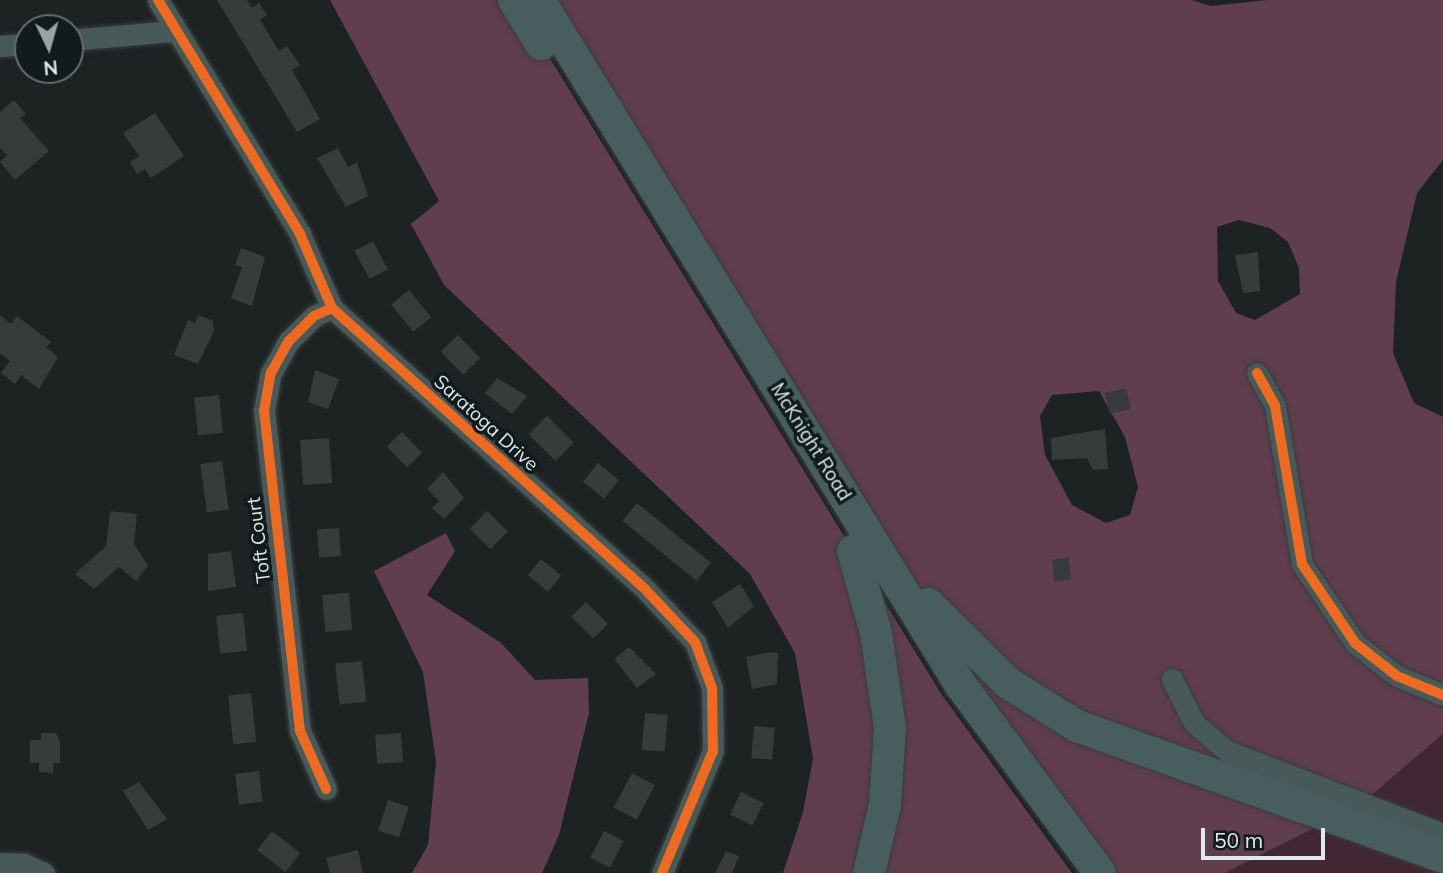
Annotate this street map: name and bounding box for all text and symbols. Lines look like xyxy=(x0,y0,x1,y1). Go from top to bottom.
north arrow xyxy=(14,14,84,84)
text: N xyxy=(42,55,59,81)
street label: Saratoga Drive xyxy=(429,370,543,476)
street label: McKnight Road xyxy=(766,379,856,505)
street label: Toft Court xyxy=(242,496,276,584)
scale bar xyxy=(1205,814,1329,858)
text: 50 m xyxy=(1214,827,1263,853)

